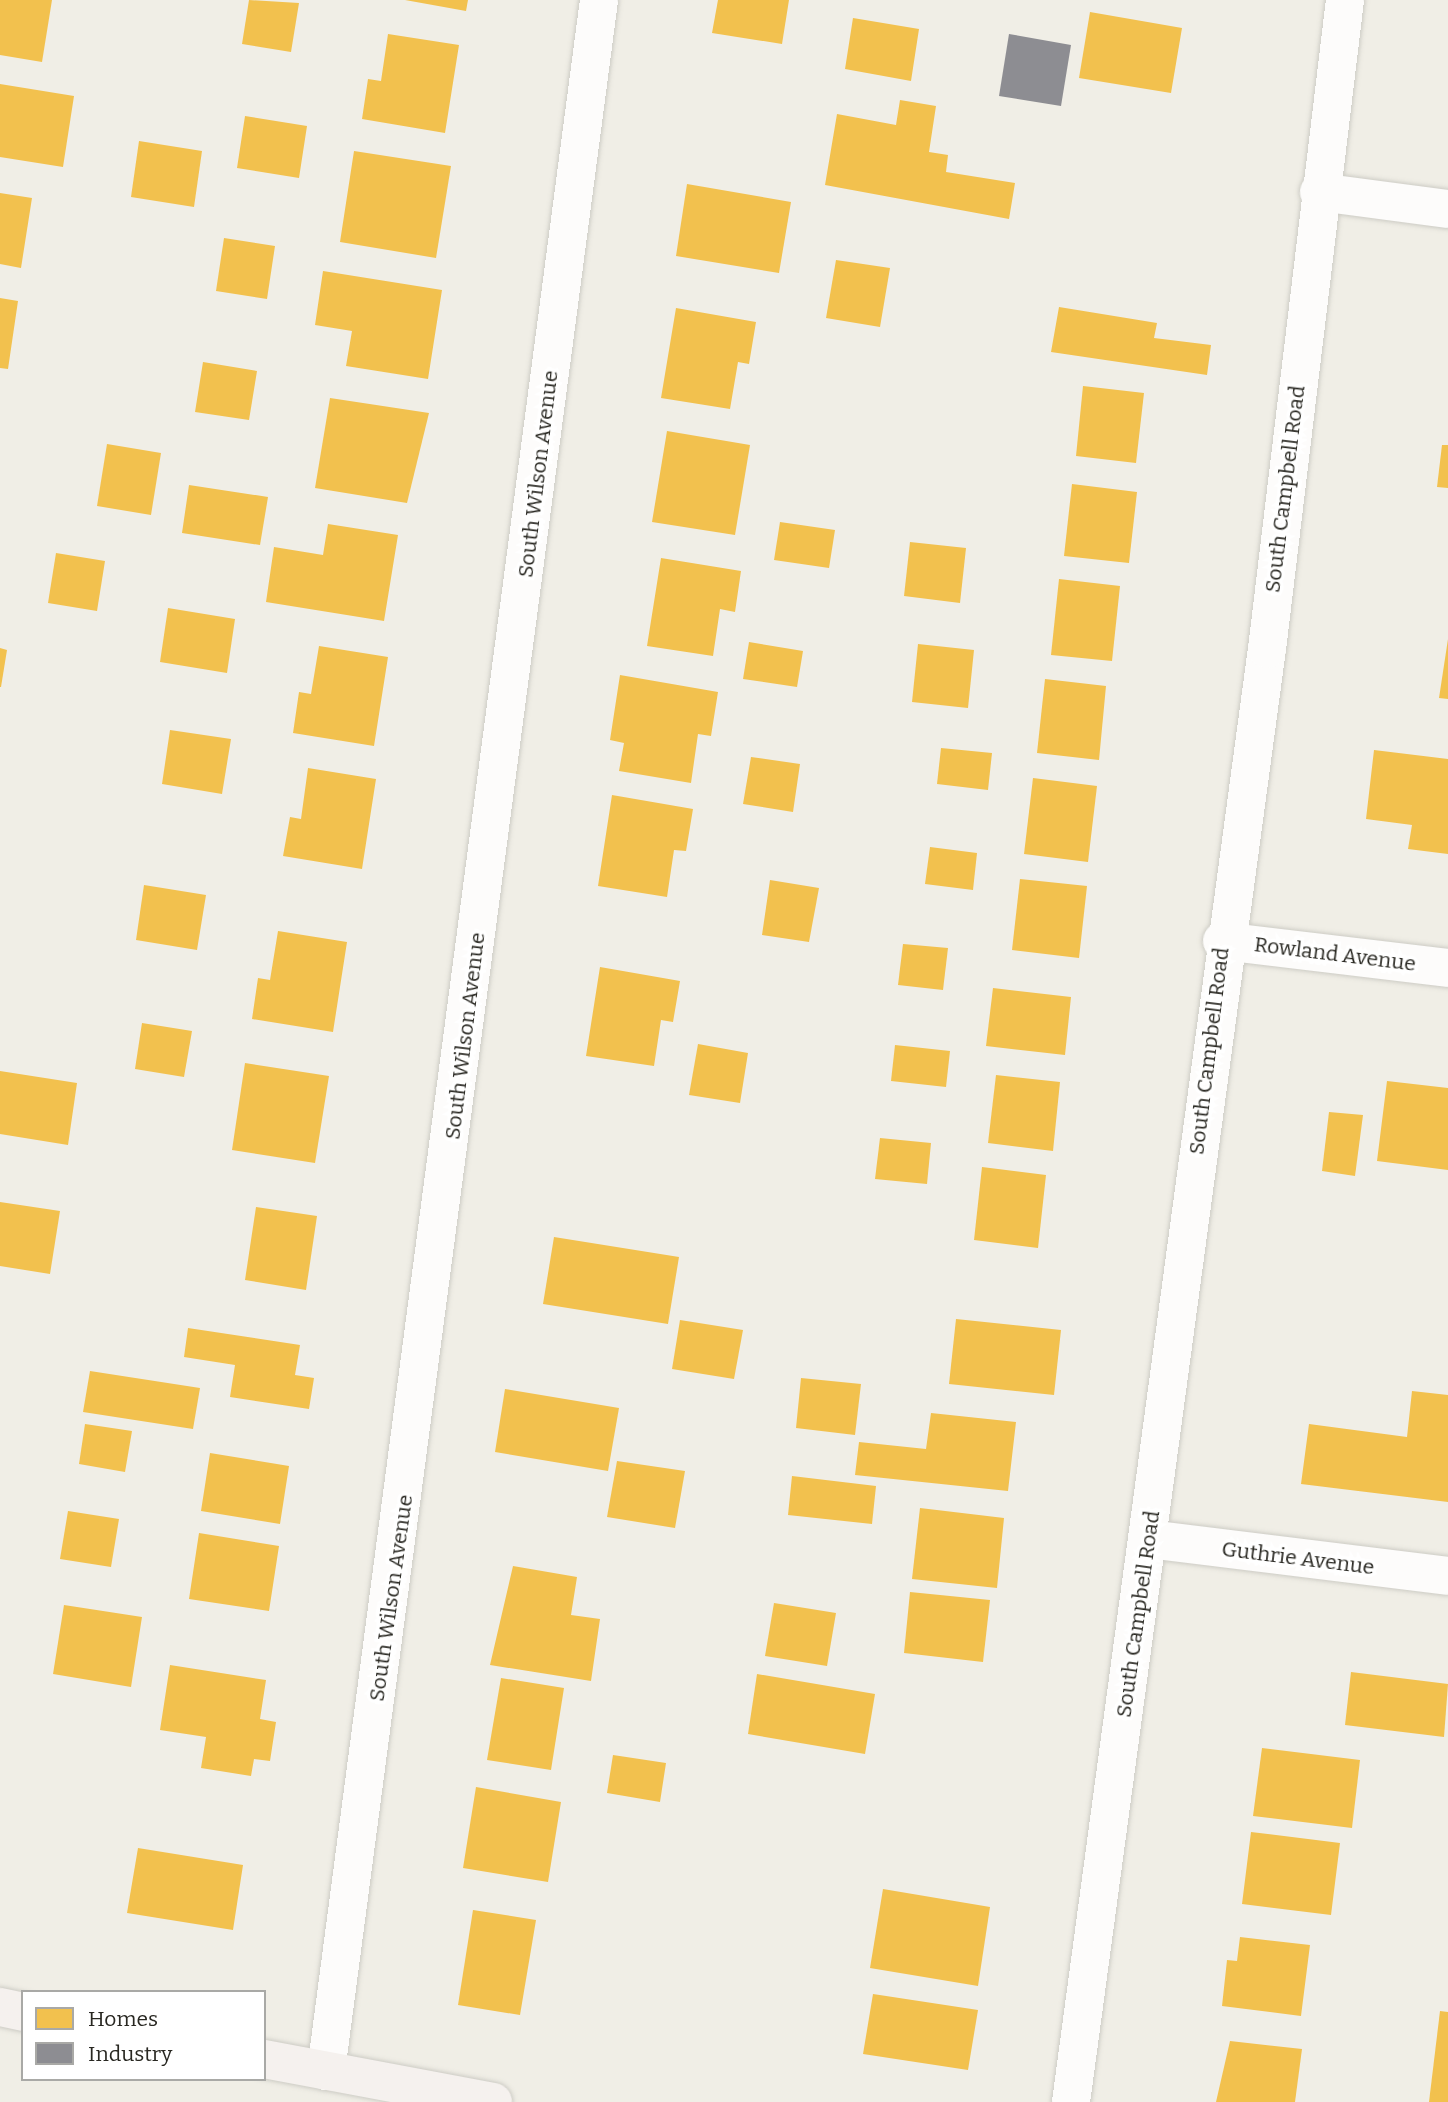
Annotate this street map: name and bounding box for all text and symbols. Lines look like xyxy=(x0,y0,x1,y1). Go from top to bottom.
street label: South Wilson Avenue xyxy=(513,369,563,579)
street label: South Campbell Road xyxy=(1260,384,1310,594)
street label: South Wilson Avenue xyxy=(440,931,490,1141)
street label: Rowland Avenue xyxy=(1253,932,1417,976)
street label: South Campbell Road xyxy=(1184,946,1234,1156)
street label: South Wilson Avenue xyxy=(364,1493,418,1703)
street label: South Campbell Road xyxy=(1111,1509,1165,1719)
street label: Guthrie Avenue xyxy=(1220,1536,1376,1580)
legend xyxy=(21,1990,266,2081)
text: Homes xyxy=(88,2006,158,2032)
text: Industry xyxy=(88,2041,172,2067)

